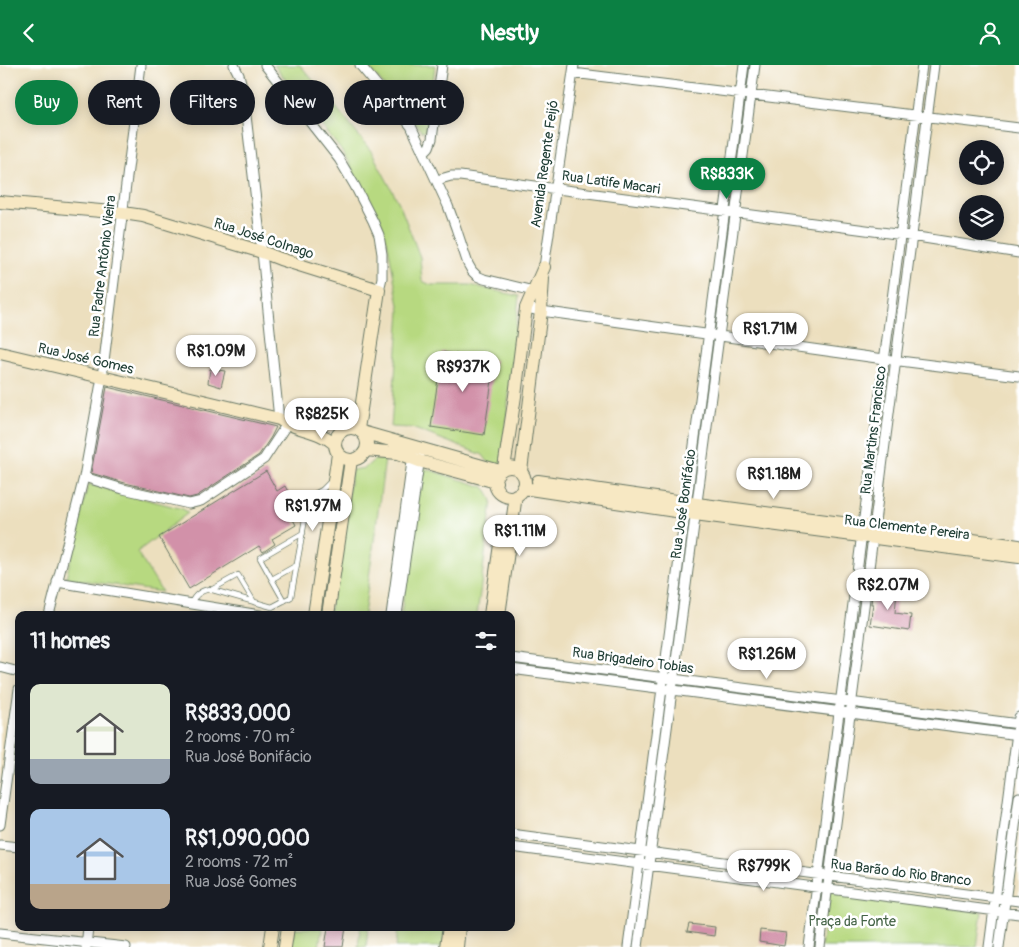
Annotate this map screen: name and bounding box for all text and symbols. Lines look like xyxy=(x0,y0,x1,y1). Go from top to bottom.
icon: back xyxy=(15,19,43,47)
text: Nestly xyxy=(480,19,539,47)
icon: person xyxy=(976,19,1004,47)
chip: Buy xyxy=(15,80,78,125)
chip: Rent xyxy=(88,80,160,125)
chip: Filters xyxy=(170,80,255,125)
chip: New xyxy=(265,80,334,125)
chip: Apartment xyxy=(344,80,464,125)
street label: Avenida Regente Feijó xyxy=(527,99,562,229)
map controls xyxy=(959,140,1004,240)
button: locate xyxy=(959,140,1004,185)
pin: R$833K xyxy=(686,157,768,200)
text: R$833K xyxy=(700,164,754,184)
street label: Rua Latife Macari xyxy=(561,167,662,198)
street label: Rua Padre Antônio Vieira xyxy=(85,194,120,338)
button: layers xyxy=(959,195,1004,240)
street label: Rua José Colnago xyxy=(212,214,316,263)
pin: R$1.71M xyxy=(724,313,816,355)
text: R$1.71M xyxy=(743,319,797,339)
pin: R$1.09M xyxy=(170,335,262,377)
street label: Rua José Gomes xyxy=(36,339,136,378)
text: R$1.09M xyxy=(187,341,245,361)
pin: R$937K xyxy=(422,351,504,393)
text: R$937K xyxy=(436,357,490,377)
street label: Rua Martins Francisco xyxy=(857,364,890,495)
pin: R$825K xyxy=(281,397,363,440)
text: R$825K xyxy=(295,404,349,424)
street label: Rua José Bonifácio xyxy=(667,448,700,560)
pin: R$1.18M xyxy=(728,457,820,500)
text: R$1.18M xyxy=(747,464,801,484)
pin: R$1.97M xyxy=(267,489,359,532)
text: R$1.97M xyxy=(285,496,341,516)
street label: Rua Clemente Pereira xyxy=(843,511,971,544)
pin: R$1.11M xyxy=(474,515,566,557)
text: R$1.11M xyxy=(494,521,546,541)
pin: R$2.07M xyxy=(842,569,934,611)
text: R$2.07M xyxy=(857,575,919,595)
icon: filters xyxy=(472,627,500,655)
text: 11 homes xyxy=(30,628,110,655)
pin: R$1.26M xyxy=(721,637,813,680)
street label: Rua Brigadeiro Tobias xyxy=(571,644,695,678)
text: R$1.26M xyxy=(738,644,796,664)
text: R$833,000 xyxy=(185,700,291,727)
icon: home xyxy=(70,704,130,764)
text: 2 rooms · 70 m² xyxy=(185,727,295,747)
text: Rua José Bonifácio xyxy=(185,747,312,767)
text: R$1,090,000 xyxy=(185,825,310,852)
icon: home xyxy=(70,829,130,889)
pin: R$799K xyxy=(723,849,805,892)
text: 2 rooms · 72 m² xyxy=(185,852,293,872)
street label: Rua Barão do Rio Branco xyxy=(830,855,973,890)
text: R$799K xyxy=(738,856,790,876)
text: Rua José Gomes xyxy=(185,872,297,892)
park label: Praça da Fonte xyxy=(808,913,896,930)

